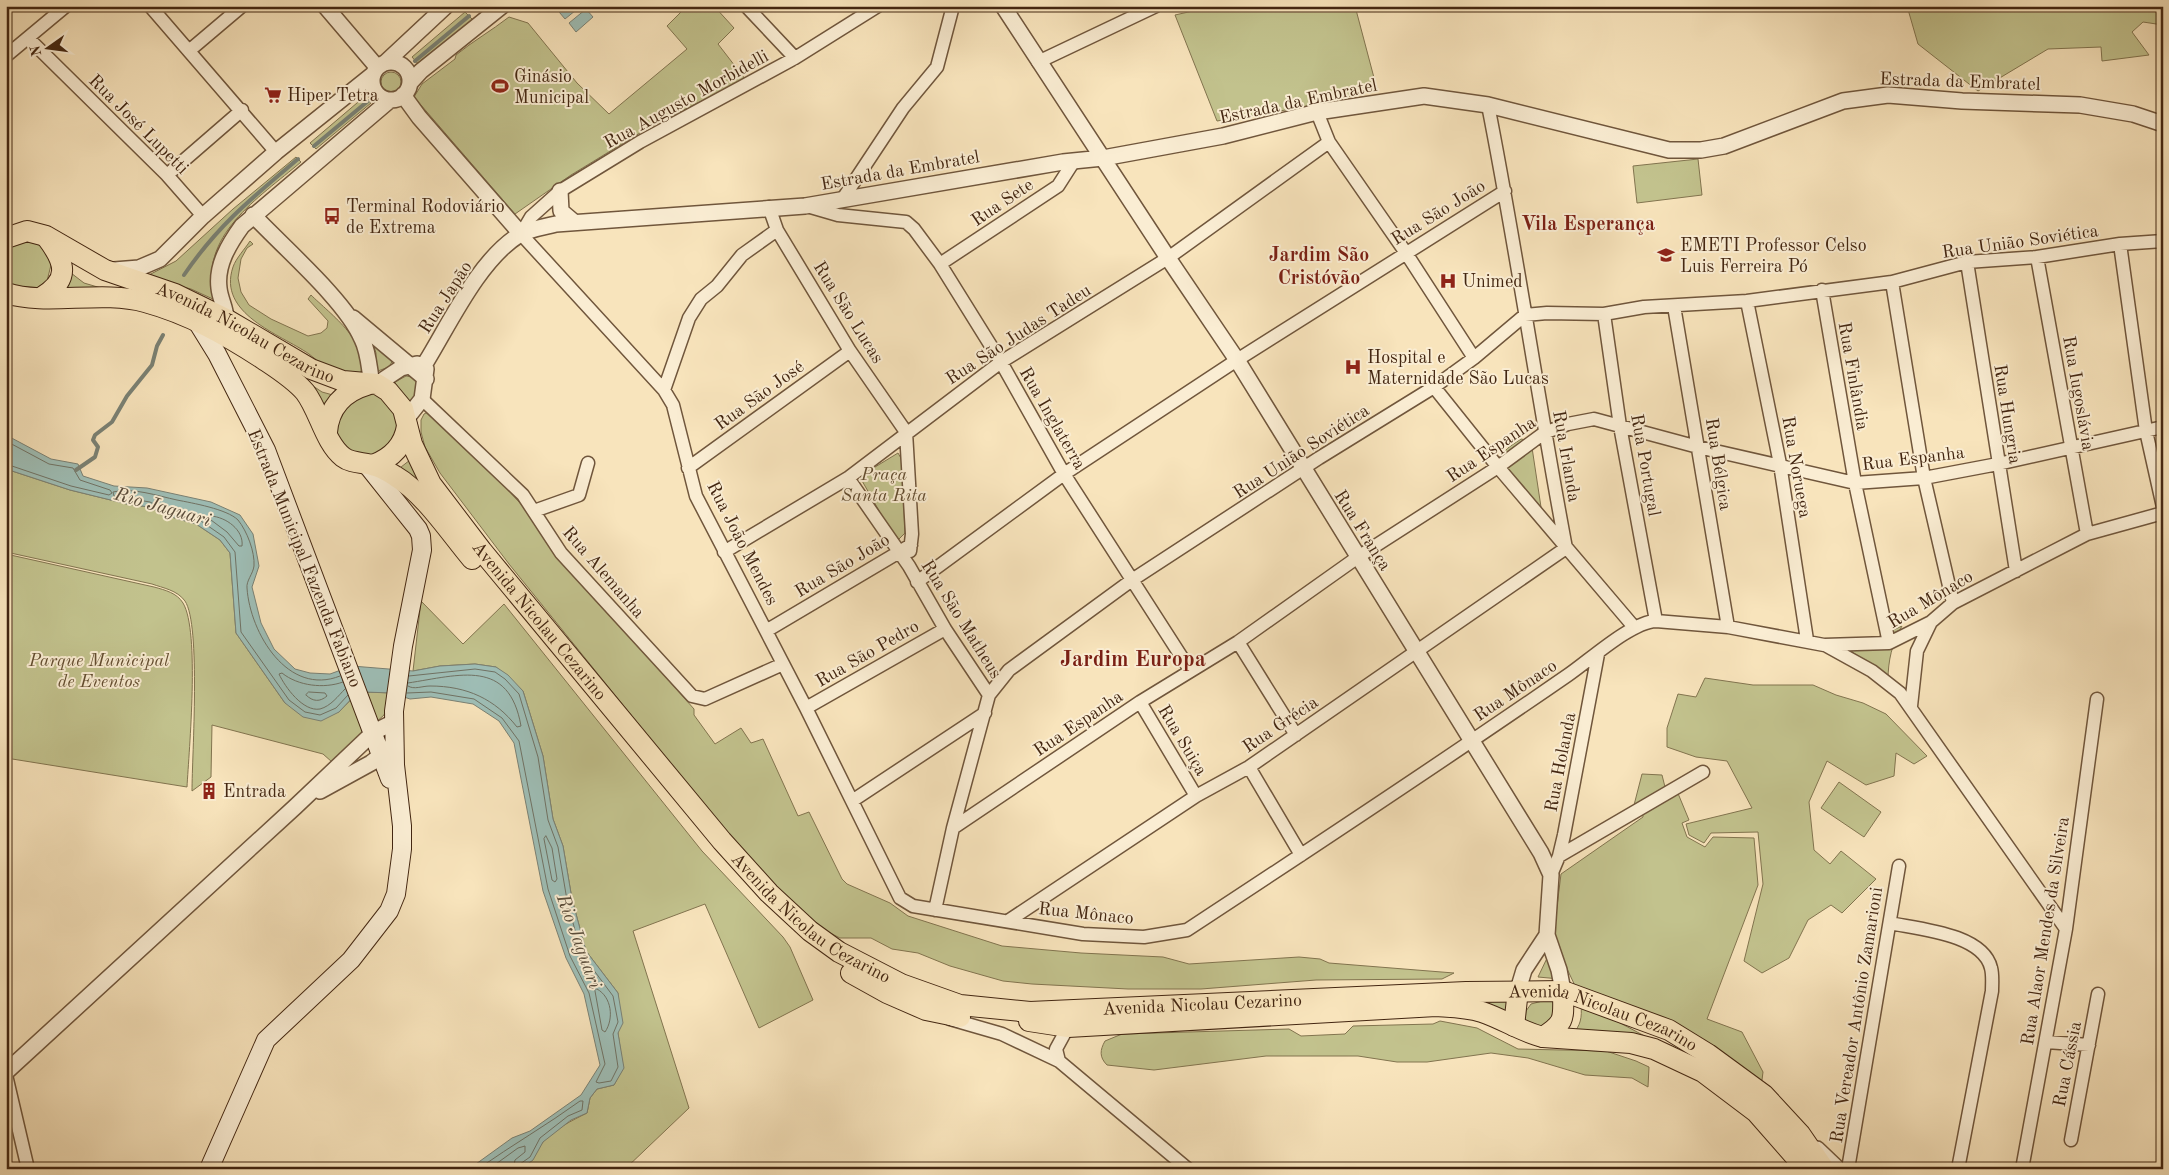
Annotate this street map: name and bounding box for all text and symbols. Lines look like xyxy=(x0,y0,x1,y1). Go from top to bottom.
north arrow xyxy=(22,22,72,72)
text: N xyxy=(28,44,44,58)
street label: Rua Augusto Morbidelli xyxy=(601,47,772,153)
place label: Ginásio Municipal xyxy=(514,68,589,107)
street label: Estrada da Embratel xyxy=(1879,70,2041,94)
street label: Rua José Lupetti xyxy=(85,71,192,178)
sports icon: Ginásio Municipal xyxy=(490,76,510,96)
street label: Estrada da Embratel xyxy=(1218,76,1379,128)
supermarket icon: Hiper Tetra xyxy=(263,85,283,105)
place label: Hiper Tetra xyxy=(287,87,379,105)
street label: Estrada da Embratel xyxy=(819,148,981,194)
street label: Rua Sete xyxy=(968,176,1037,230)
street label: Rua São João xyxy=(1388,177,1489,249)
place label: Terminal Rodoviário de Extrema xyxy=(346,198,505,237)
bus stop icon: Terminal Rodoviário de Extrema xyxy=(322,206,342,226)
district label: Vila Esperança xyxy=(1521,215,1655,235)
street label: Rua União Soviética xyxy=(1941,222,2100,262)
place label: EMETI Professor Celso Luis Ferreira Pó xyxy=(1680,237,1867,276)
school or university icon: EMETI Professor Celso Luis Ferreira Pó xyxy=(1656,245,1676,265)
district label: Jardim São Cristóvão xyxy=(1269,246,1369,289)
street label: Rua Japão xyxy=(416,258,476,337)
street label: Rua São Lucas xyxy=(810,258,887,367)
hospital icon: Unimed xyxy=(1438,271,1458,291)
place label: Unimed xyxy=(1462,273,1523,291)
street label: Avenida Nicolau Cezarino xyxy=(153,280,337,387)
street label: Rua São Judas Tadeu xyxy=(943,281,1095,388)
street label: Rua Finlândia xyxy=(1835,321,1871,432)
street label: Rua Iugoslávia xyxy=(2059,334,2097,452)
place label: Hospital e Maternidade São Lucas xyxy=(1367,349,1549,388)
hospital icon: Hospital e Maternidade São Lucas xyxy=(1343,357,1363,377)
street label: Rua São José xyxy=(712,358,807,434)
street label: Rua Hungria xyxy=(1990,363,2024,465)
street label: Rua Inglaterra xyxy=(1016,364,1089,473)
street label: Rua União Soviética xyxy=(1230,401,1373,502)
street label: Rua Irlanda xyxy=(1549,409,1583,503)
street label: Rua Espanha xyxy=(1444,413,1539,486)
street label: Rua Portugal xyxy=(1627,413,1663,518)
street label: Rua Noruega xyxy=(1778,415,1814,520)
street label: Rua Bélgica xyxy=(1702,417,1734,512)
street label: Estrada Municipal Fazenda Fabiano xyxy=(244,427,364,690)
street label: Rua Espanha xyxy=(1861,444,1966,474)
park label: Praça Santa Rita xyxy=(841,466,927,505)
street label: Rua João Mendes xyxy=(703,479,781,609)
water label: Rio Jaguari xyxy=(111,485,213,531)
street label: Rua França xyxy=(1330,487,1394,574)
street label: Rua Alemanha xyxy=(559,523,648,622)
street label: Rua São João xyxy=(792,531,893,601)
street label: Avenida Nicolau Cezarino xyxy=(468,539,609,704)
street label: Rua São Matheus xyxy=(917,557,1005,682)
street label: Rua Mônaco xyxy=(1885,567,1976,632)
street label: Rua São Pedro xyxy=(813,617,922,691)
district label: Jardim Europa xyxy=(1060,649,1206,671)
park label: Parque Municipal de Eventos xyxy=(28,652,170,691)
street label: Rua Mônaco xyxy=(1471,657,1560,725)
street label: Rua Espanha xyxy=(1031,687,1126,760)
street label: Rua Grécia xyxy=(1240,693,1322,757)
street label: Rua Suiça xyxy=(1154,702,1210,779)
street label: Rua Holanda xyxy=(1542,711,1580,814)
building icon: Entrada xyxy=(199,781,219,801)
place label: Entrada xyxy=(223,783,286,801)
street label: Rua Alaor Mendes da Silveira xyxy=(2019,815,2073,1047)
street label: Avenida Nicolau Cezarino xyxy=(727,850,893,987)
street label: Rua Vereador Antônio Zamarioni xyxy=(1828,886,1886,1144)
water label: Rio Jaguari xyxy=(551,891,604,992)
street label: Rua Mônaco xyxy=(1037,900,1135,928)
street label: Avenida Nicolau Cezarino xyxy=(1508,983,1700,1055)
street label: Avenida Nicolau Cezarino xyxy=(1102,992,1302,1019)
street label: Rua Cássia xyxy=(2051,1020,2085,1108)

